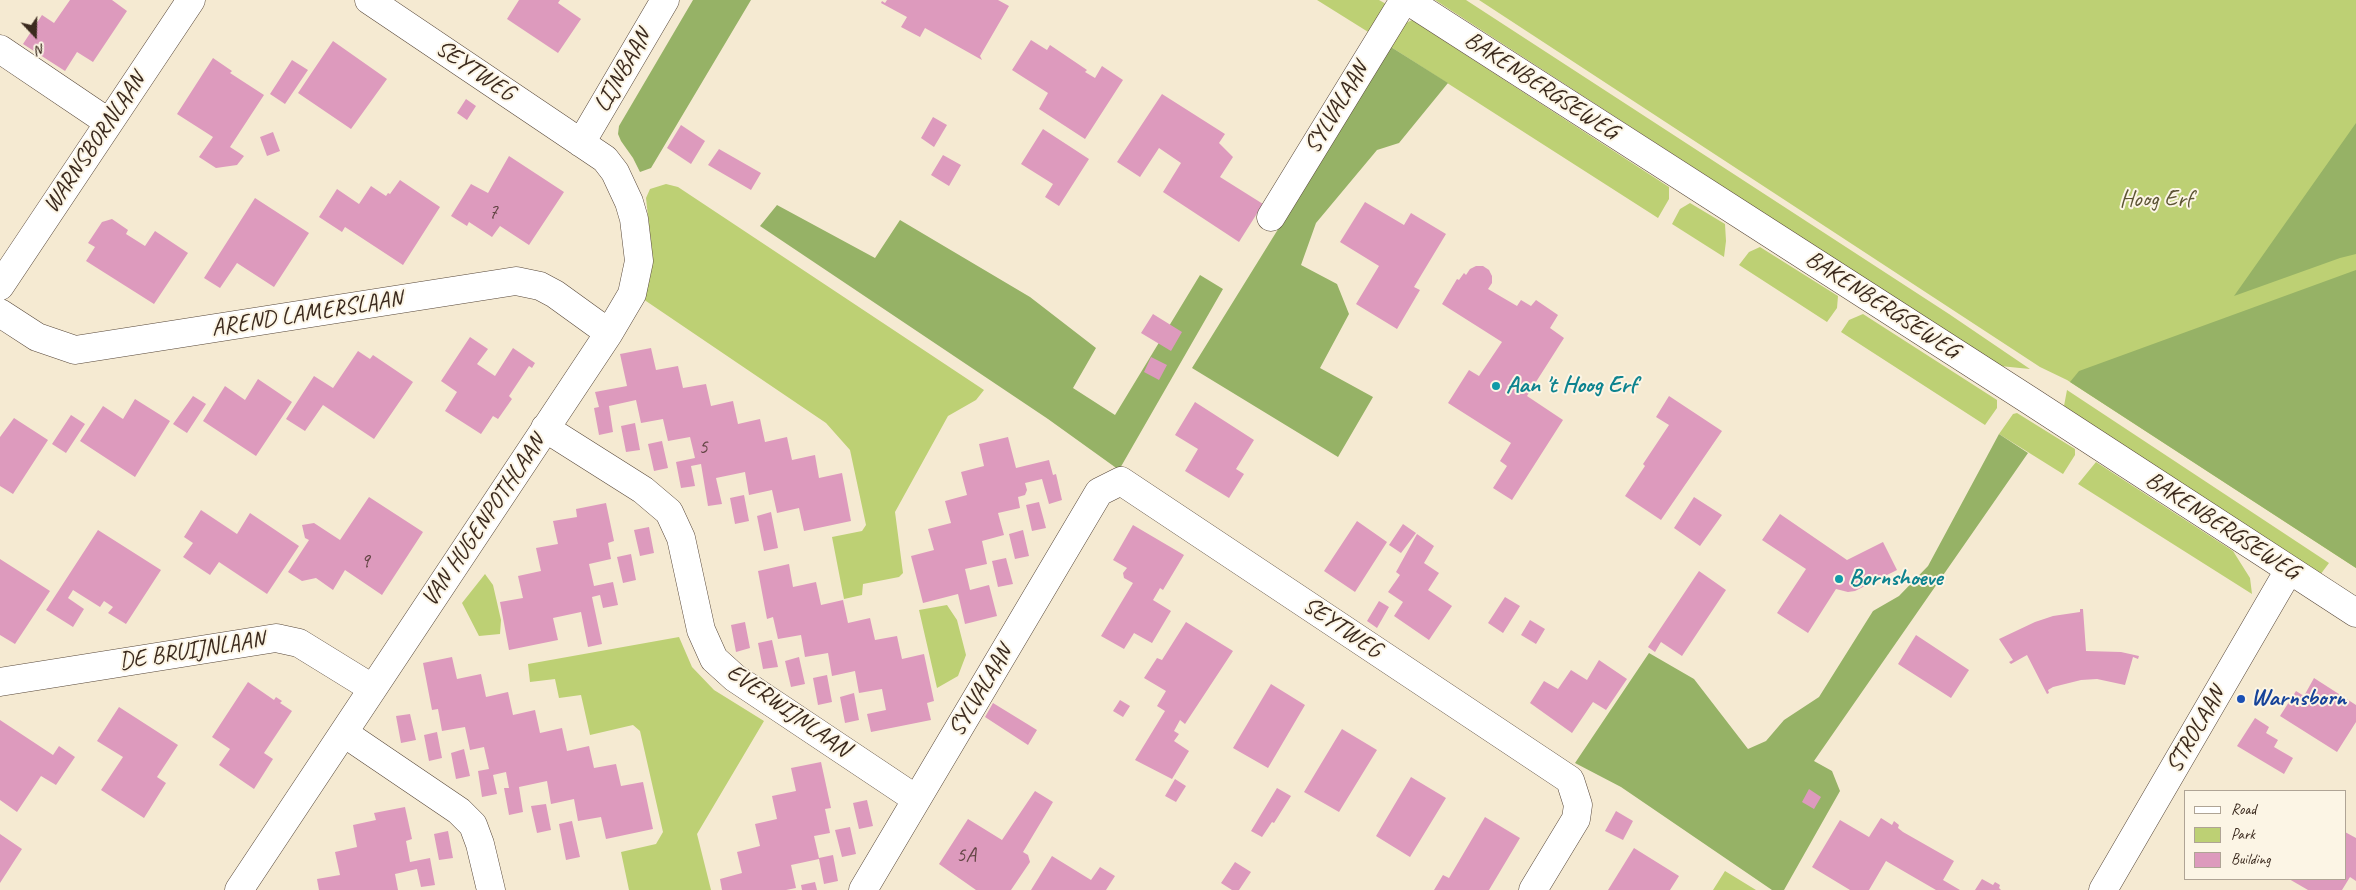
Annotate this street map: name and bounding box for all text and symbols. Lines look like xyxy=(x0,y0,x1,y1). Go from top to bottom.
north arrow xyxy=(10,10,60,60)
street label: LIJNBAAN xyxy=(588,25,658,117)
street label: BAKENBERGSEWEG xyxy=(1459,26,1623,146)
street label: SEYTWEG xyxy=(430,34,520,108)
text: N xyxy=(33,40,48,59)
street label: SYLVALAAN xyxy=(1299,57,1375,159)
street label: WARNSBORNLAAN xyxy=(37,67,153,219)
park label: Hoog Erf xyxy=(2119,186,2193,214)
house number: 7 xyxy=(488,199,498,225)
street label: BAKENBERGSEWEG xyxy=(1800,245,1964,365)
street label: AREND LAMERSLAAN xyxy=(209,285,405,343)
place label: Aan 't Hoog Erf xyxy=(1506,372,1637,400)
marker: Aan 't Hoog Erf xyxy=(1490,380,1502,392)
street label: VAN HUGENPOTHLAAN xyxy=(416,430,552,612)
house number: 5 xyxy=(698,434,708,460)
street label: BAKENBERGSEWEG xyxy=(2140,466,2304,586)
house number: 9 xyxy=(360,548,370,574)
place label: Bornshoeve xyxy=(1849,565,1942,593)
marker: Bornshoeve xyxy=(1833,573,1845,585)
street label: SEYTWEG xyxy=(1297,591,1387,665)
street label: DE BRUIJNLAAN xyxy=(117,625,267,677)
street label: SYLVALAAN xyxy=(943,640,1019,742)
street label: EVERWIJNLAAN xyxy=(721,658,855,764)
street label: STROLAAN xyxy=(2160,682,2232,778)
place label: Warnsborn xyxy=(2251,685,2346,713)
marker: Warnsborn xyxy=(2235,693,2247,705)
legend xyxy=(2184,790,2346,880)
text: Road xyxy=(2231,800,2256,819)
text: Park xyxy=(2231,825,2255,844)
house number: 5A xyxy=(956,842,976,868)
text: Building xyxy=(2231,850,2270,869)

